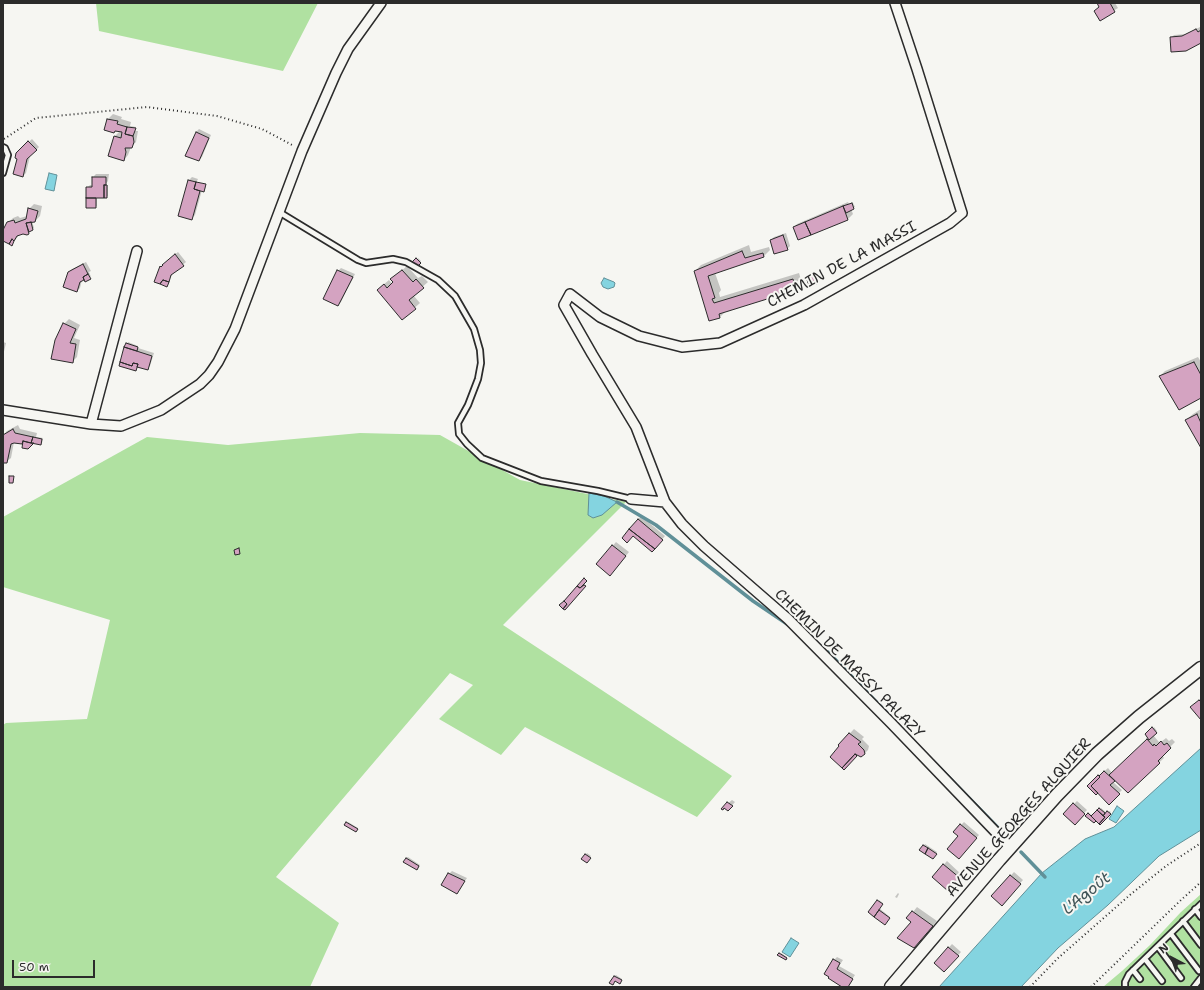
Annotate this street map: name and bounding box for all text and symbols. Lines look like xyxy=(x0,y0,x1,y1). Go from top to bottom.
street label: CHEMIN DE LA MASSI xyxy=(764,218,920,312)
street label: CHEMIN DE MASSY PALAZY xyxy=(771,586,927,742)
street label: AVENUE GEORGES ALQUIER xyxy=(943,735,1095,901)
water label: L'Agoût xyxy=(1059,869,1115,919)
north arrow xyxy=(1152,938,1192,978)
text: N xyxy=(1156,940,1172,957)
scale bar xyxy=(14,952,97,978)
text: 50 m xyxy=(19,959,49,975)

